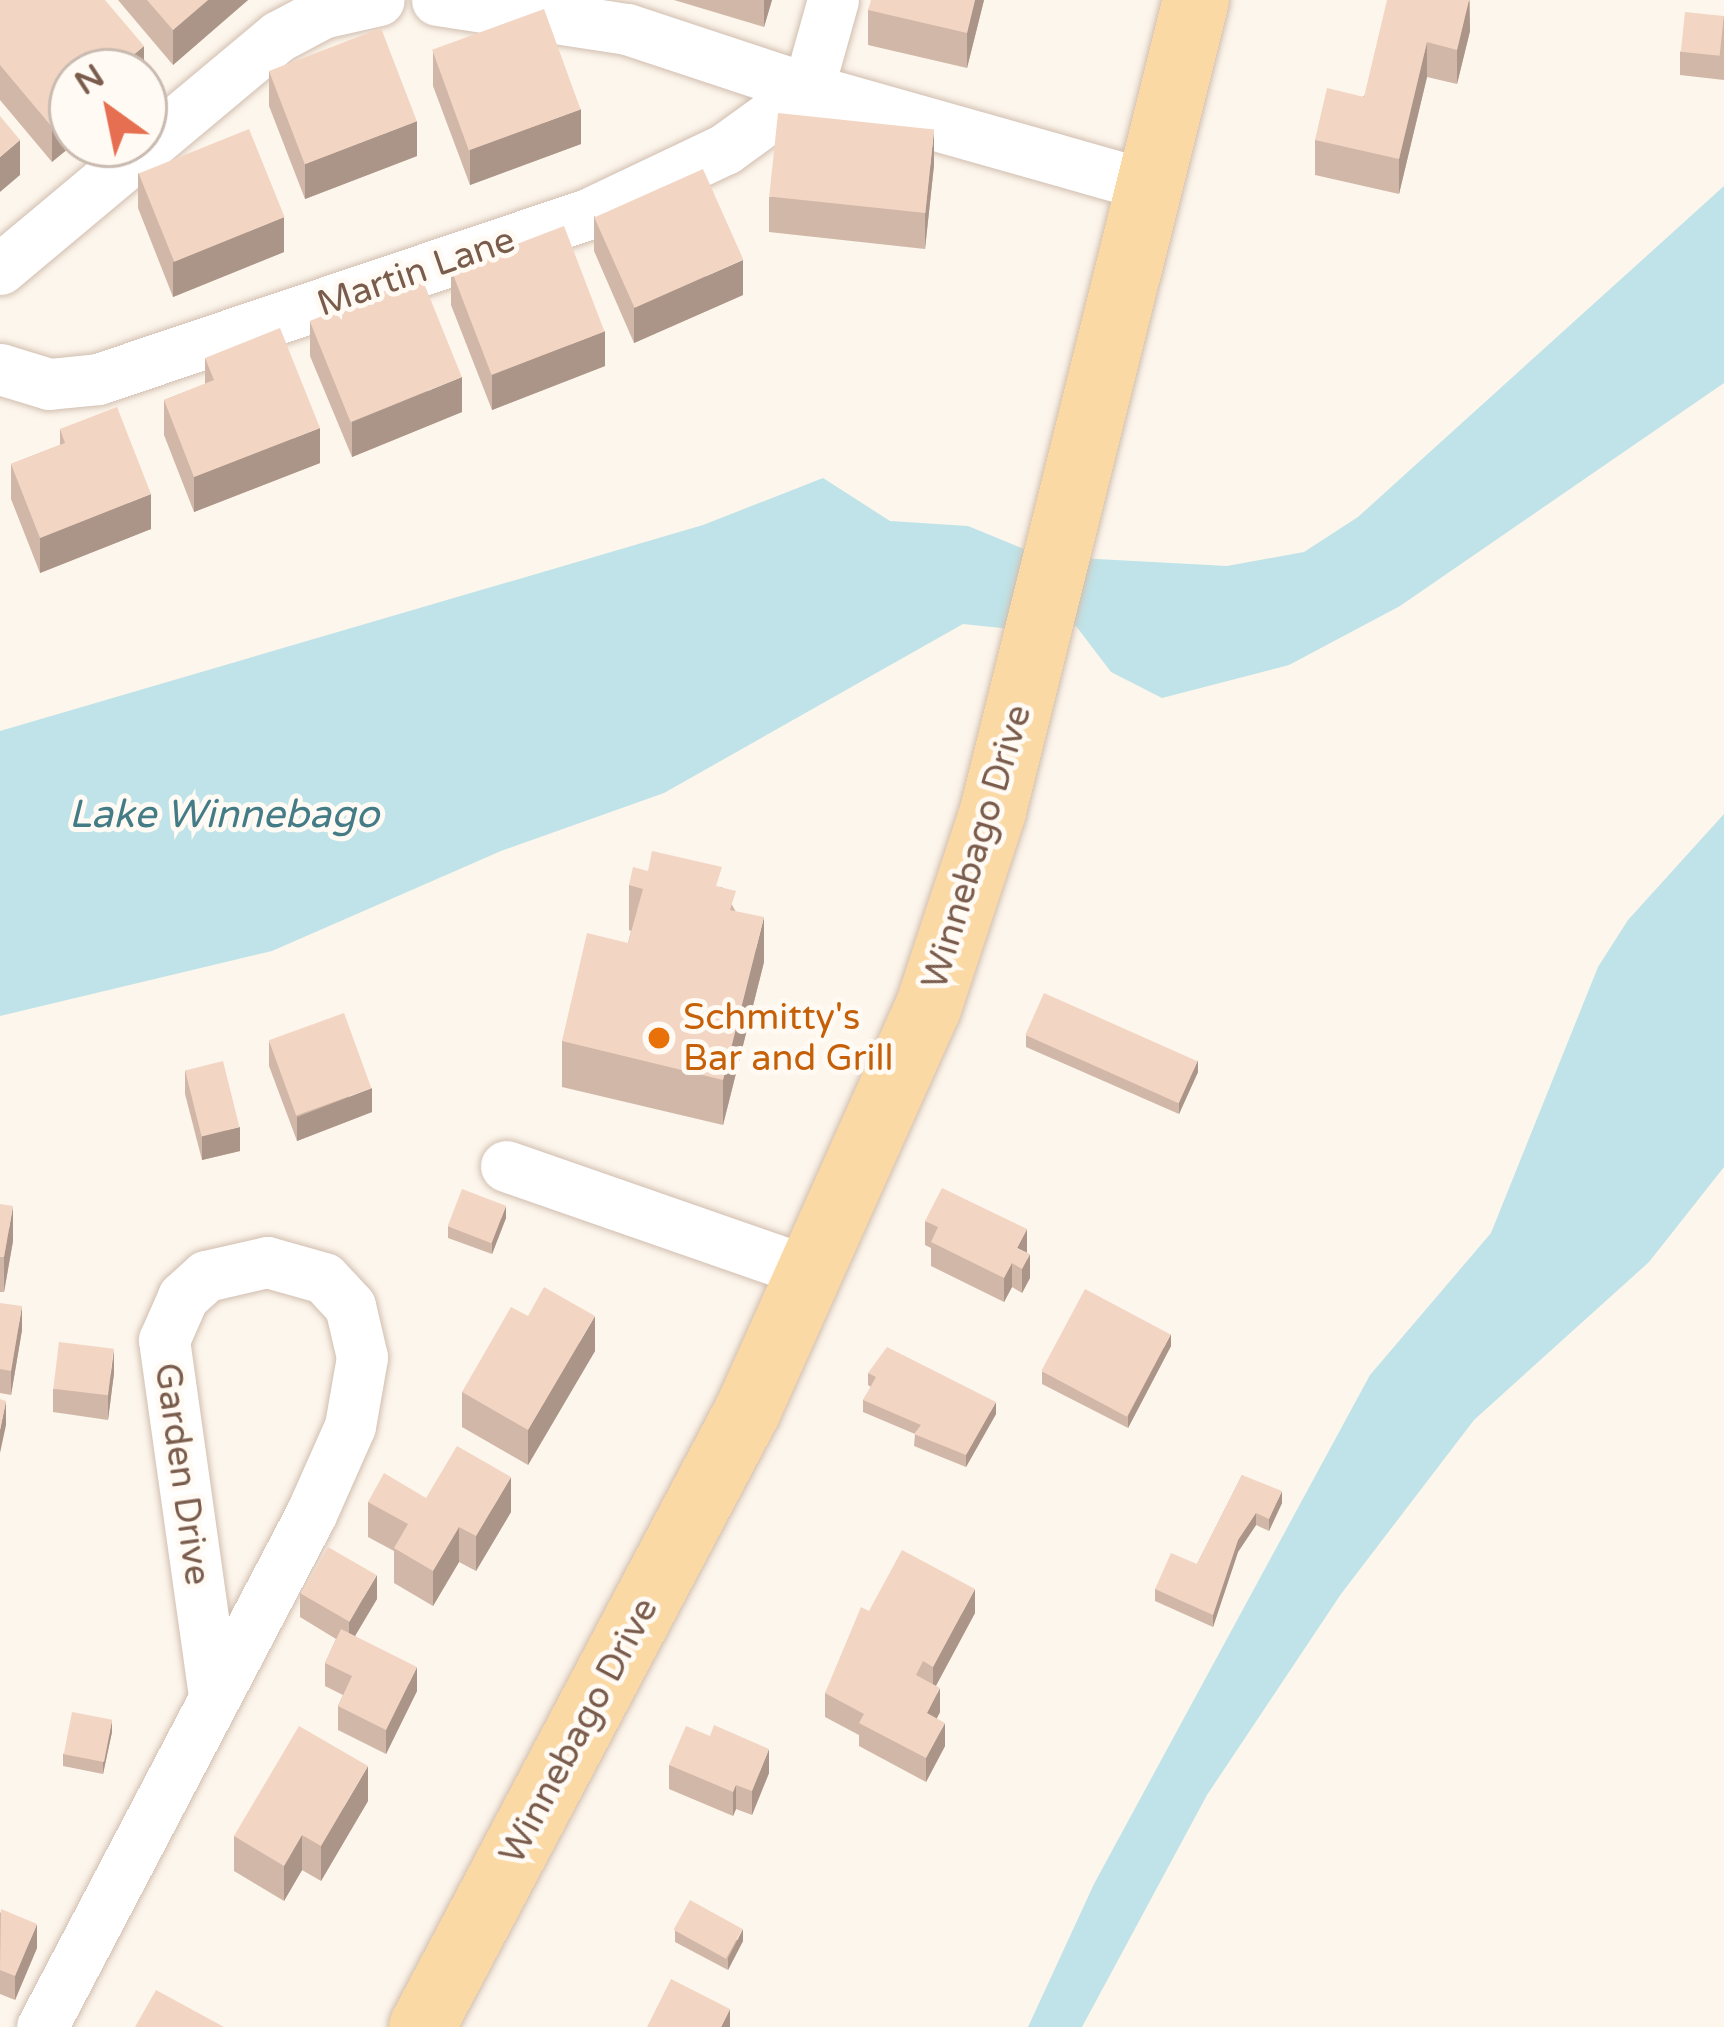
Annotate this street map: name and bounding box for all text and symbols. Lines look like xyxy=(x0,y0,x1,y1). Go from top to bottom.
north arrow xyxy=(48,48,168,168)
text: N xyxy=(68,56,111,103)
street label: Martin Lane xyxy=(312,218,520,326)
street label: Winnebago Drive xyxy=(913,700,1041,994)
water label: Lake Winnebago xyxy=(69,792,379,838)
place label: Schmitty's Bar and Grill xyxy=(683,995,893,1080)
marker: Schmitty's Bar and Grill xyxy=(646,1025,672,1051)
street label: Garden Drive xyxy=(145,1360,219,1588)
street label: Winnebago Drive xyxy=(491,1591,667,1871)

